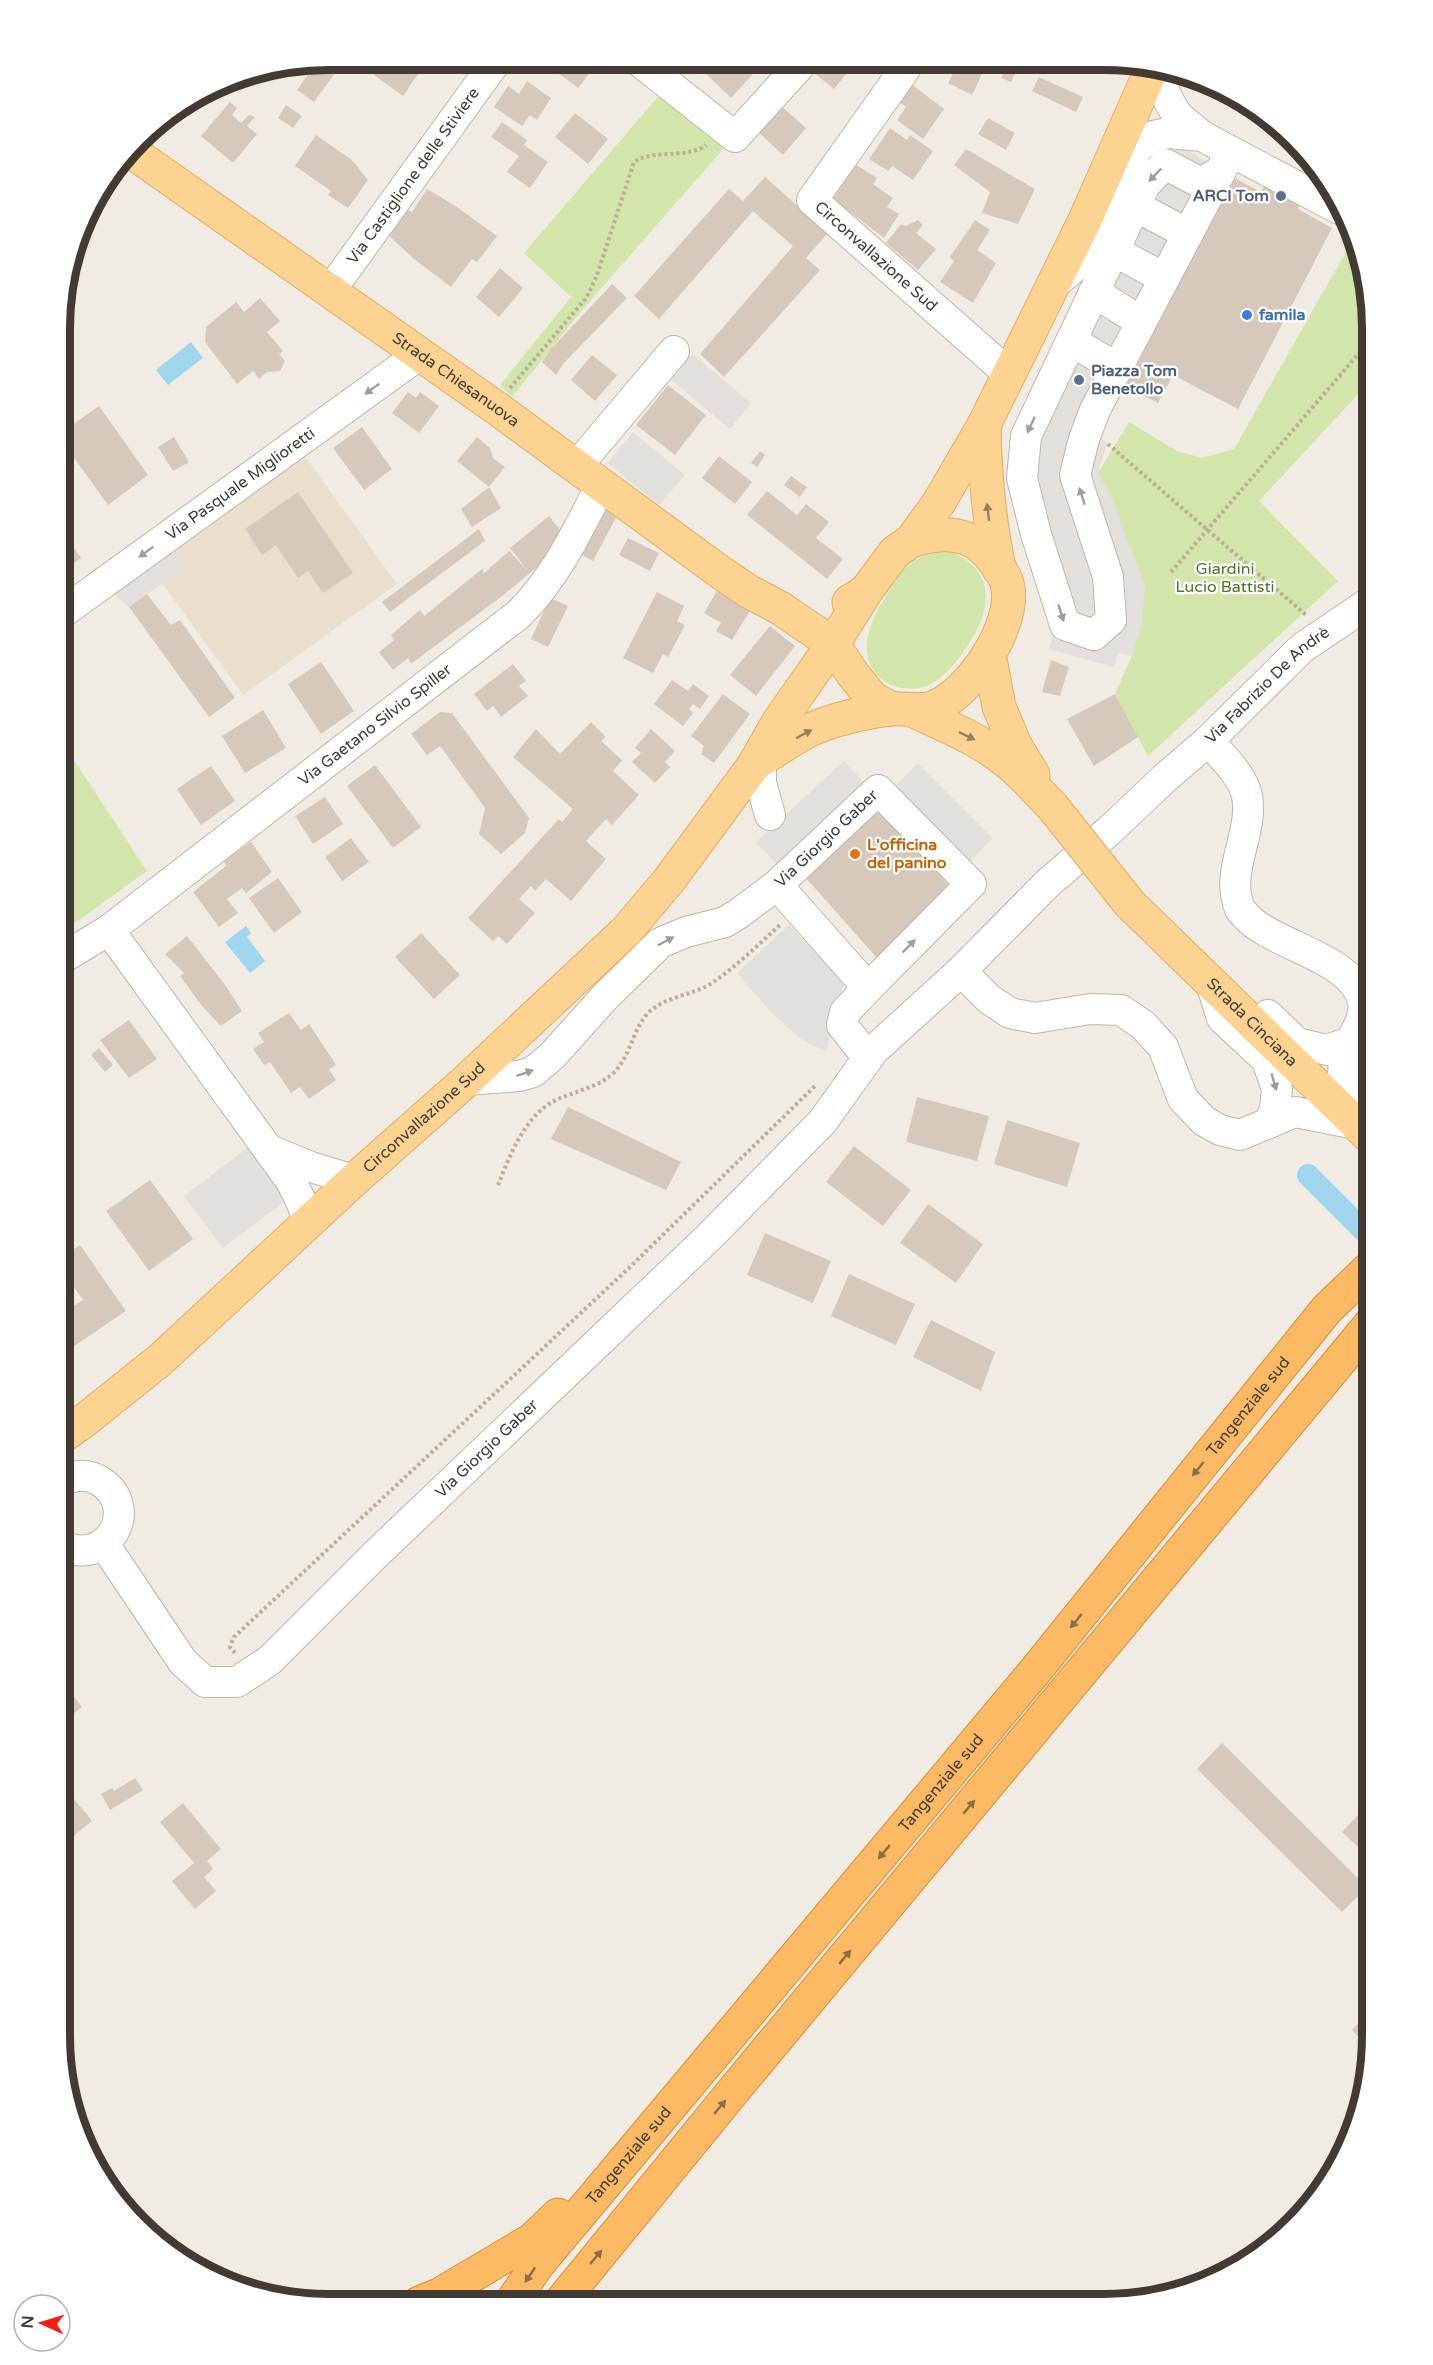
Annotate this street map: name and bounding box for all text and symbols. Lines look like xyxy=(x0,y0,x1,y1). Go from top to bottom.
street label: Via Castiglione delle Stiviere xyxy=(343,84,484,268)
one-way arrow xyxy=(1148,168,1162,183)
place label: ARCI Tom xyxy=(1193,186,1269,206)
marker: ARCI Tom xyxy=(1274,189,1288,203)
street label: Circonvallazione Sud xyxy=(810,197,942,316)
place label: famila xyxy=(1258,305,1306,325)
marker: famila xyxy=(1240,308,1254,322)
street label: Strada Chiesanuova xyxy=(388,328,523,432)
place label: Piazza Tom Benetollo xyxy=(1091,361,1177,399)
marker: Piazza Tom Benetollo xyxy=(1072,373,1086,387)
one-way arrow xyxy=(365,383,381,395)
one-way arrow xyxy=(1027,416,1036,433)
street label: Via Pasquale Miglioretti xyxy=(162,423,319,545)
one-way arrow xyxy=(1076,487,1086,505)
one-way arrow xyxy=(984,502,993,521)
one-way arrow xyxy=(139,546,154,558)
park label: Giardini Lucio Battisti xyxy=(1175,559,1275,597)
one-way arrow xyxy=(1057,604,1066,622)
street label: Via Fabrizio De Andrè xyxy=(1201,622,1333,748)
street label: Via Gaetano Silvio Spiller xyxy=(294,659,456,790)
one-way arrow xyxy=(796,729,813,739)
one-way arrow xyxy=(958,731,975,741)
street label: Via Giorgio Gaber xyxy=(771,785,883,892)
place label: L'officina del panino xyxy=(867,835,947,873)
marker: L'officina del panino xyxy=(848,847,862,861)
one-way arrow xyxy=(658,936,675,946)
one-way arrow xyxy=(902,940,916,954)
street label: Strada Cinciana xyxy=(1202,974,1302,1071)
street label: Circonvallazione Sud xyxy=(359,1058,490,1177)
one-way arrow xyxy=(516,1068,534,1078)
one-way arrow xyxy=(1270,1073,1279,1091)
street label: Tangenziale sud xyxy=(1202,1353,1294,1460)
street label: Via Giorgio Gaber xyxy=(431,1395,543,1502)
one-way arrow xyxy=(1192,1461,1205,1476)
one-way arrow xyxy=(1069,1613,1082,1629)
street label: Tangenziale sud xyxy=(894,1730,988,1836)
one-way arrow xyxy=(963,1799,976,1815)
one-way arrow xyxy=(878,1844,891,1860)
one-way arrow xyxy=(838,1949,851,1965)
one-way arrow xyxy=(713,2100,726,2115)
street label: Tangenziale sud xyxy=(582,2102,676,2209)
one-way arrow xyxy=(589,2249,602,2265)
one-way arrow xyxy=(524,2267,536,2283)
north arrow xyxy=(12,2293,72,2353)
text: N xyxy=(18,2315,38,2329)

